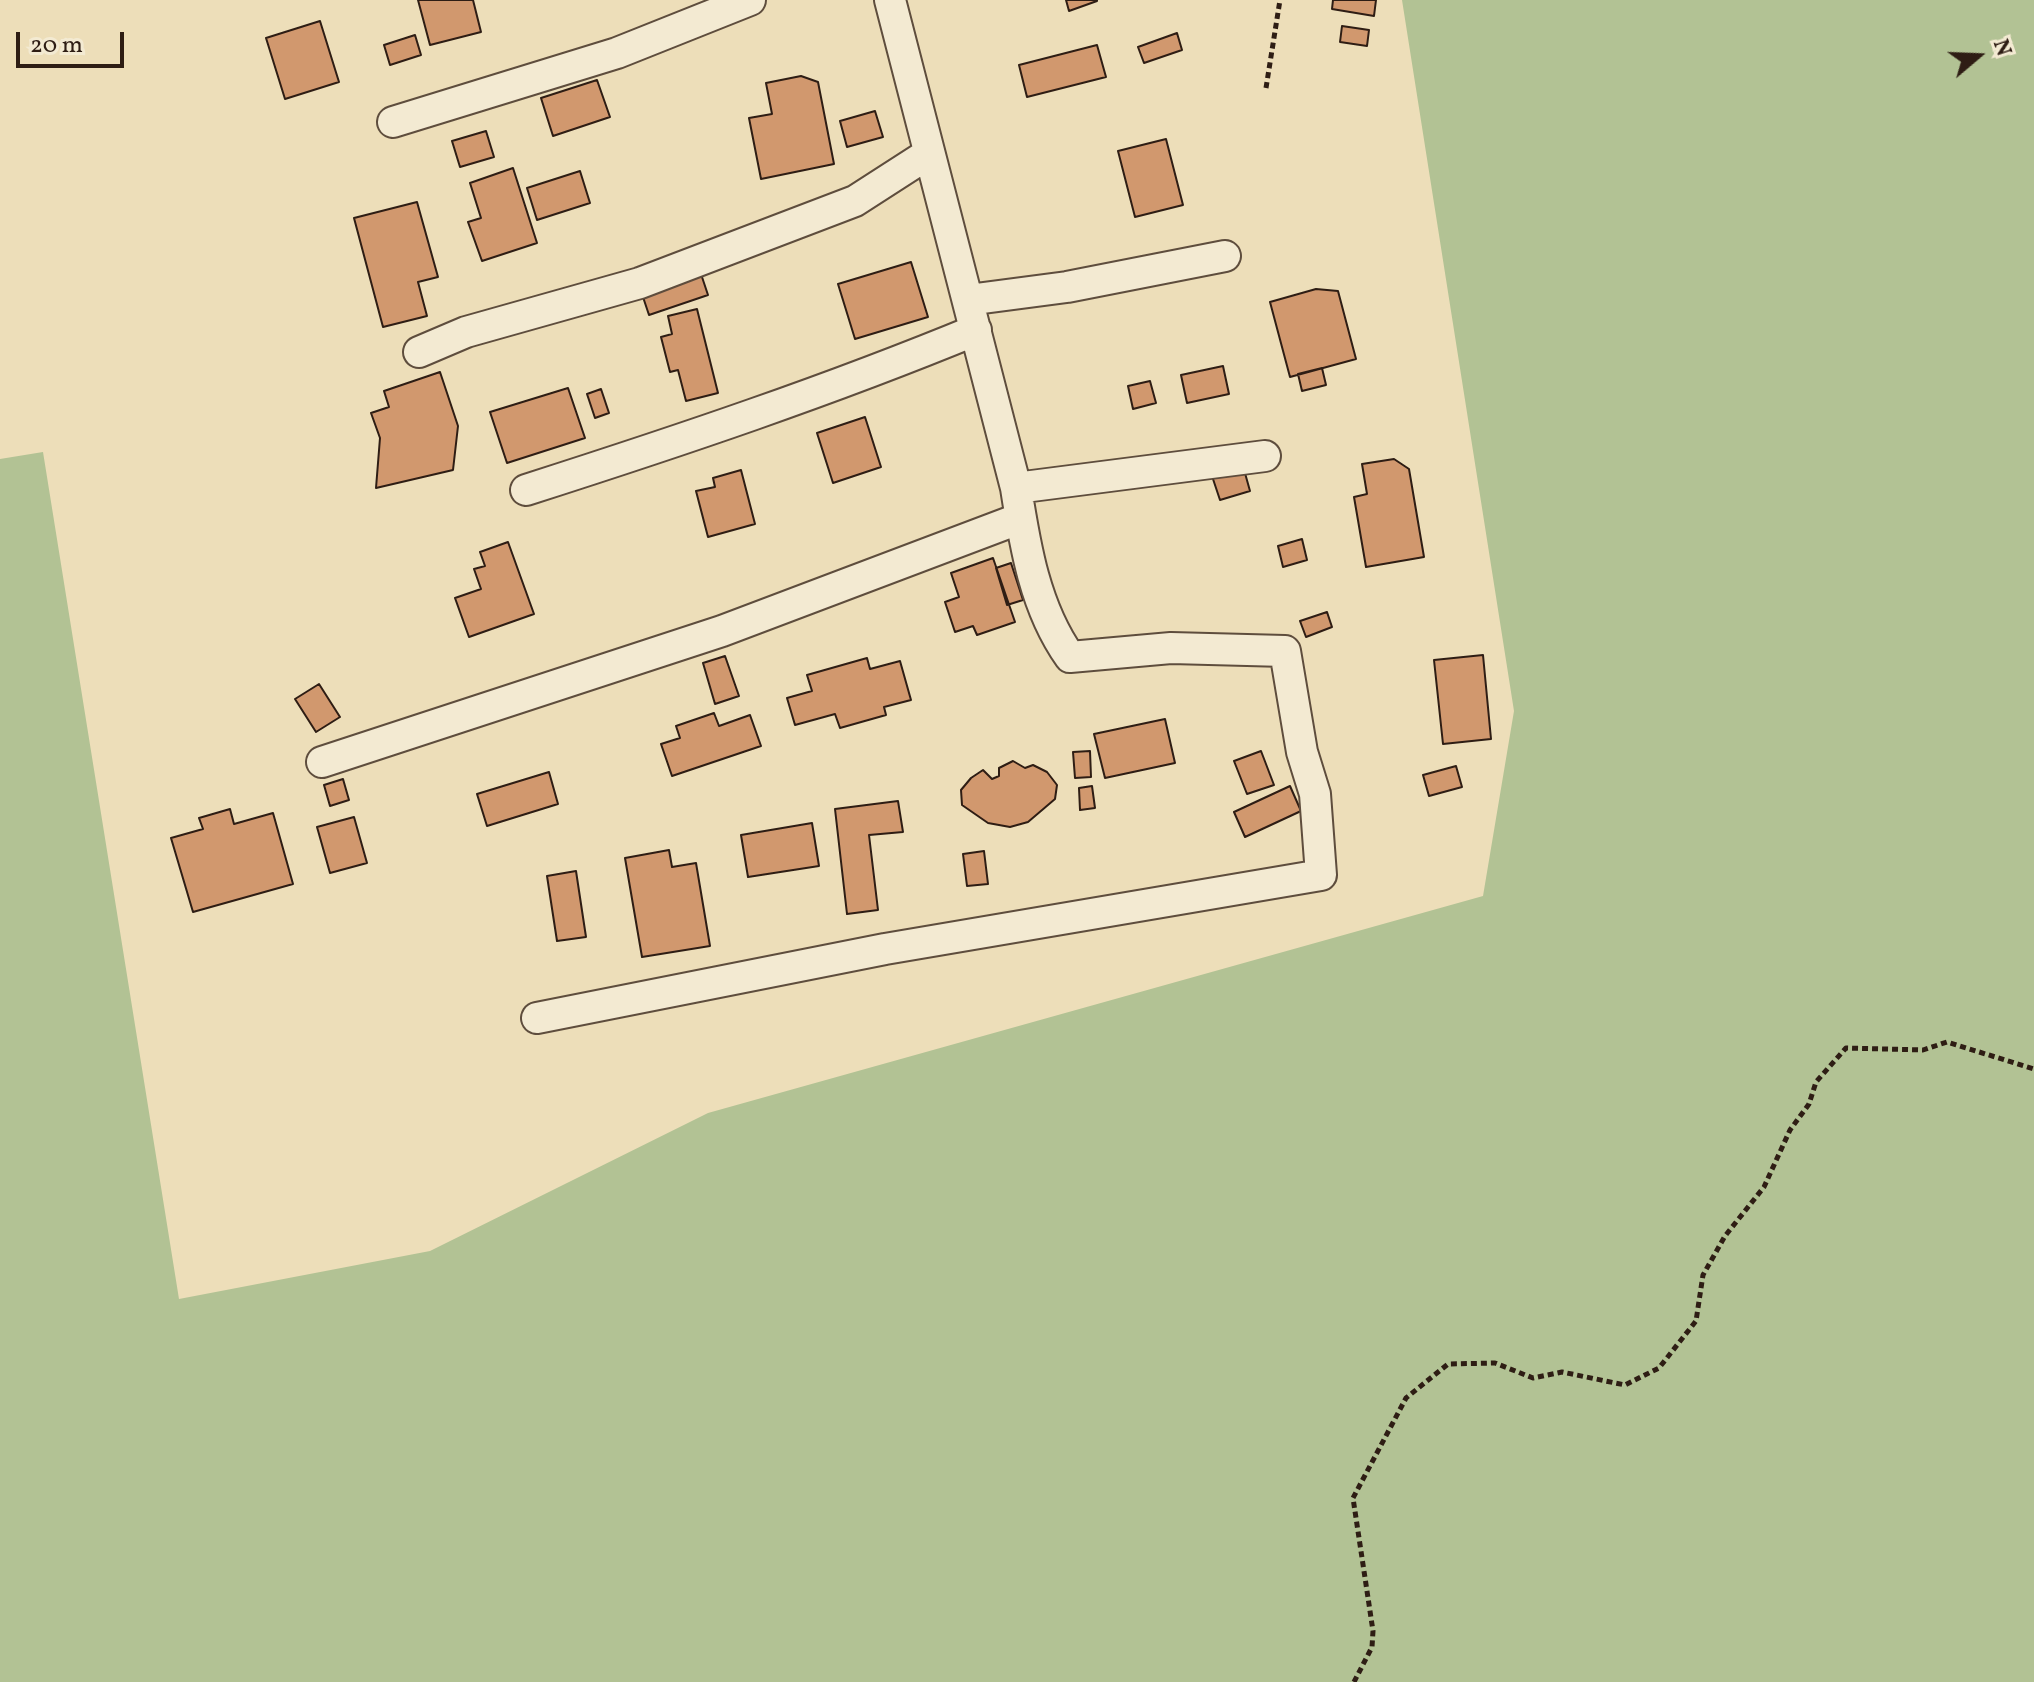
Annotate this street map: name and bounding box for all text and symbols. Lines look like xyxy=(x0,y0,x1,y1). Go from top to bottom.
scale bar xyxy=(20,16,128,66)
north arrow xyxy=(1938,16,2018,96)
text: 20 m xyxy=(30,29,83,63)
text: N xyxy=(1984,35,2018,61)

